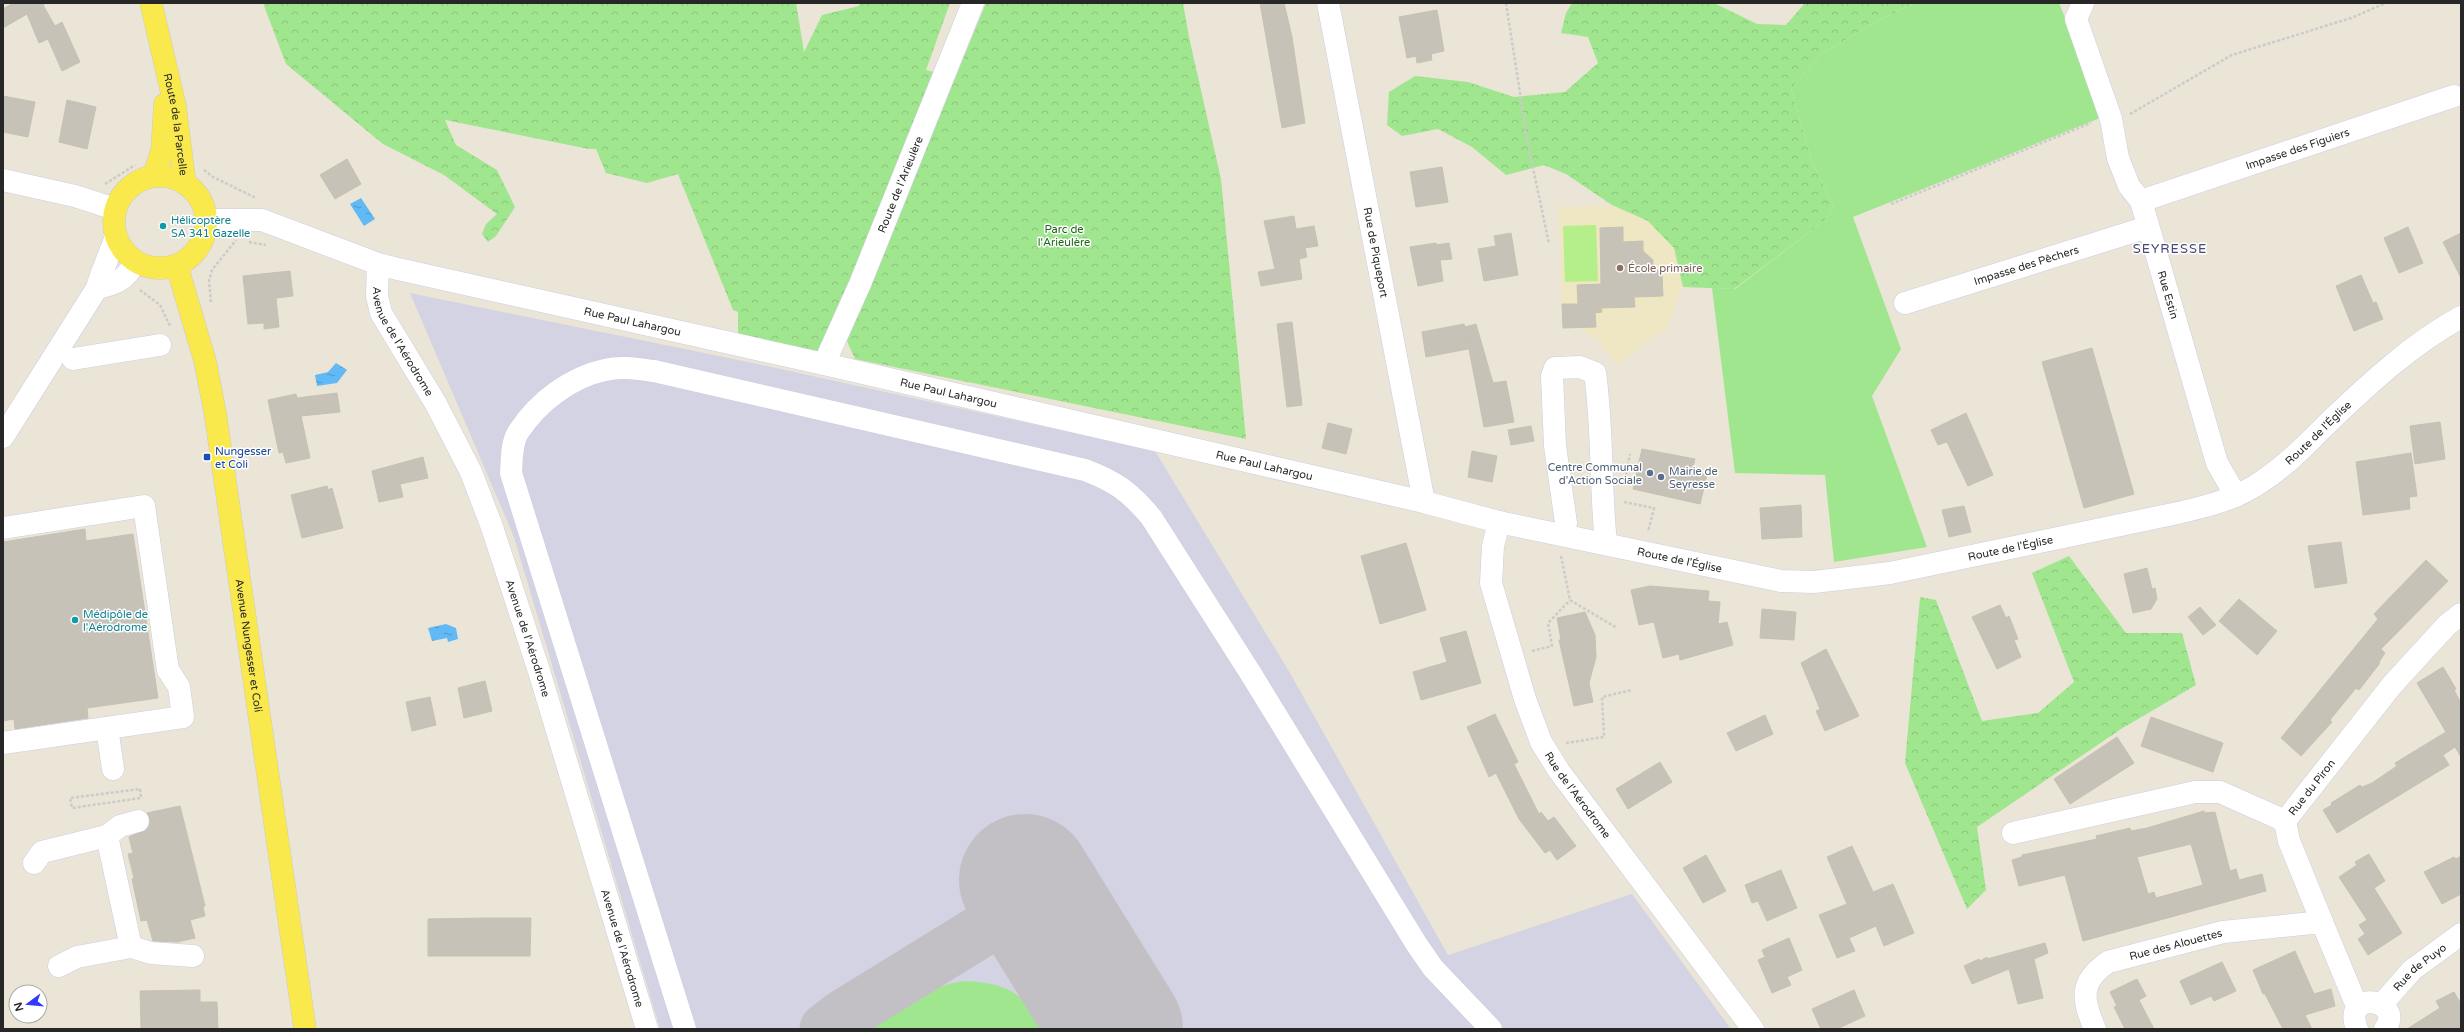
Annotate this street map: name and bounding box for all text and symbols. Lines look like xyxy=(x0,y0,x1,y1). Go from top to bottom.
street label: Route de la Parcelle xyxy=(161,72,190,176)
street label: Impasse des Figuiers xyxy=(2244,126,2351,172)
street label: Route de l'Arieulère xyxy=(875,134,926,235)
street label: Rue de Piqueport xyxy=(1360,206,1391,299)
place label: Hélicoptère SA 341 Gazelle xyxy=(171,214,250,240)
marker: Hélicoptère SA 341 Gazelle xyxy=(158,221,168,231)
park label: Parc de l'Arieulère xyxy=(1038,223,1090,249)
district label: SEYRESSE xyxy=(2133,241,2207,257)
street label: Impasse des Pêchers xyxy=(1972,243,2080,288)
place label: École primaire xyxy=(1628,261,1702,275)
marker: École primaire xyxy=(1615,263,1625,273)
street label: Rue Estin xyxy=(2155,269,2181,321)
street label: Avenue de l'Aérodrome xyxy=(370,286,436,399)
street label: Rue Paul Lahargou xyxy=(583,305,682,339)
street label: Rue Paul Lahargou xyxy=(899,376,998,411)
street label: Route de l'Église xyxy=(2283,398,2354,468)
place label: Nungesser et Coli xyxy=(215,445,272,471)
street label: Rue Paul Lahargou xyxy=(1215,448,1314,483)
marker: Nungesser et Coli xyxy=(202,452,212,462)
place label: Centre Communal d’Action Sociale xyxy=(1548,461,1642,487)
place label: Mairie de Seyresse xyxy=(1669,465,1718,491)
marker: Centre Communal d’Action Sociale xyxy=(1645,468,1655,478)
marker: Mairie de Seyresse xyxy=(1656,472,1666,482)
street label: Route de l'Église xyxy=(1967,533,2054,564)
street label: Route de l'Église xyxy=(1636,545,1723,576)
street label: Avenue Nungesser et Coli xyxy=(232,578,265,713)
street label: Avenue de l'Aérodrome xyxy=(503,578,552,699)
place label: Médipôle de l'Aérodrome xyxy=(83,608,148,634)
marker: Médipôle de l'Aérodrome xyxy=(70,615,80,625)
street label: Rue de l'Aérodrome xyxy=(1542,749,1613,841)
street label: Rue du Piron xyxy=(2286,757,2338,818)
street label: Avenue de l'Aérodrome xyxy=(598,888,646,1009)
street label: Rue des Alouettes xyxy=(2128,927,2224,963)
street label: Rue de Puyo xyxy=(2391,941,2449,994)
north arrow xyxy=(8,984,48,1024)
text: N xyxy=(11,1001,26,1013)

